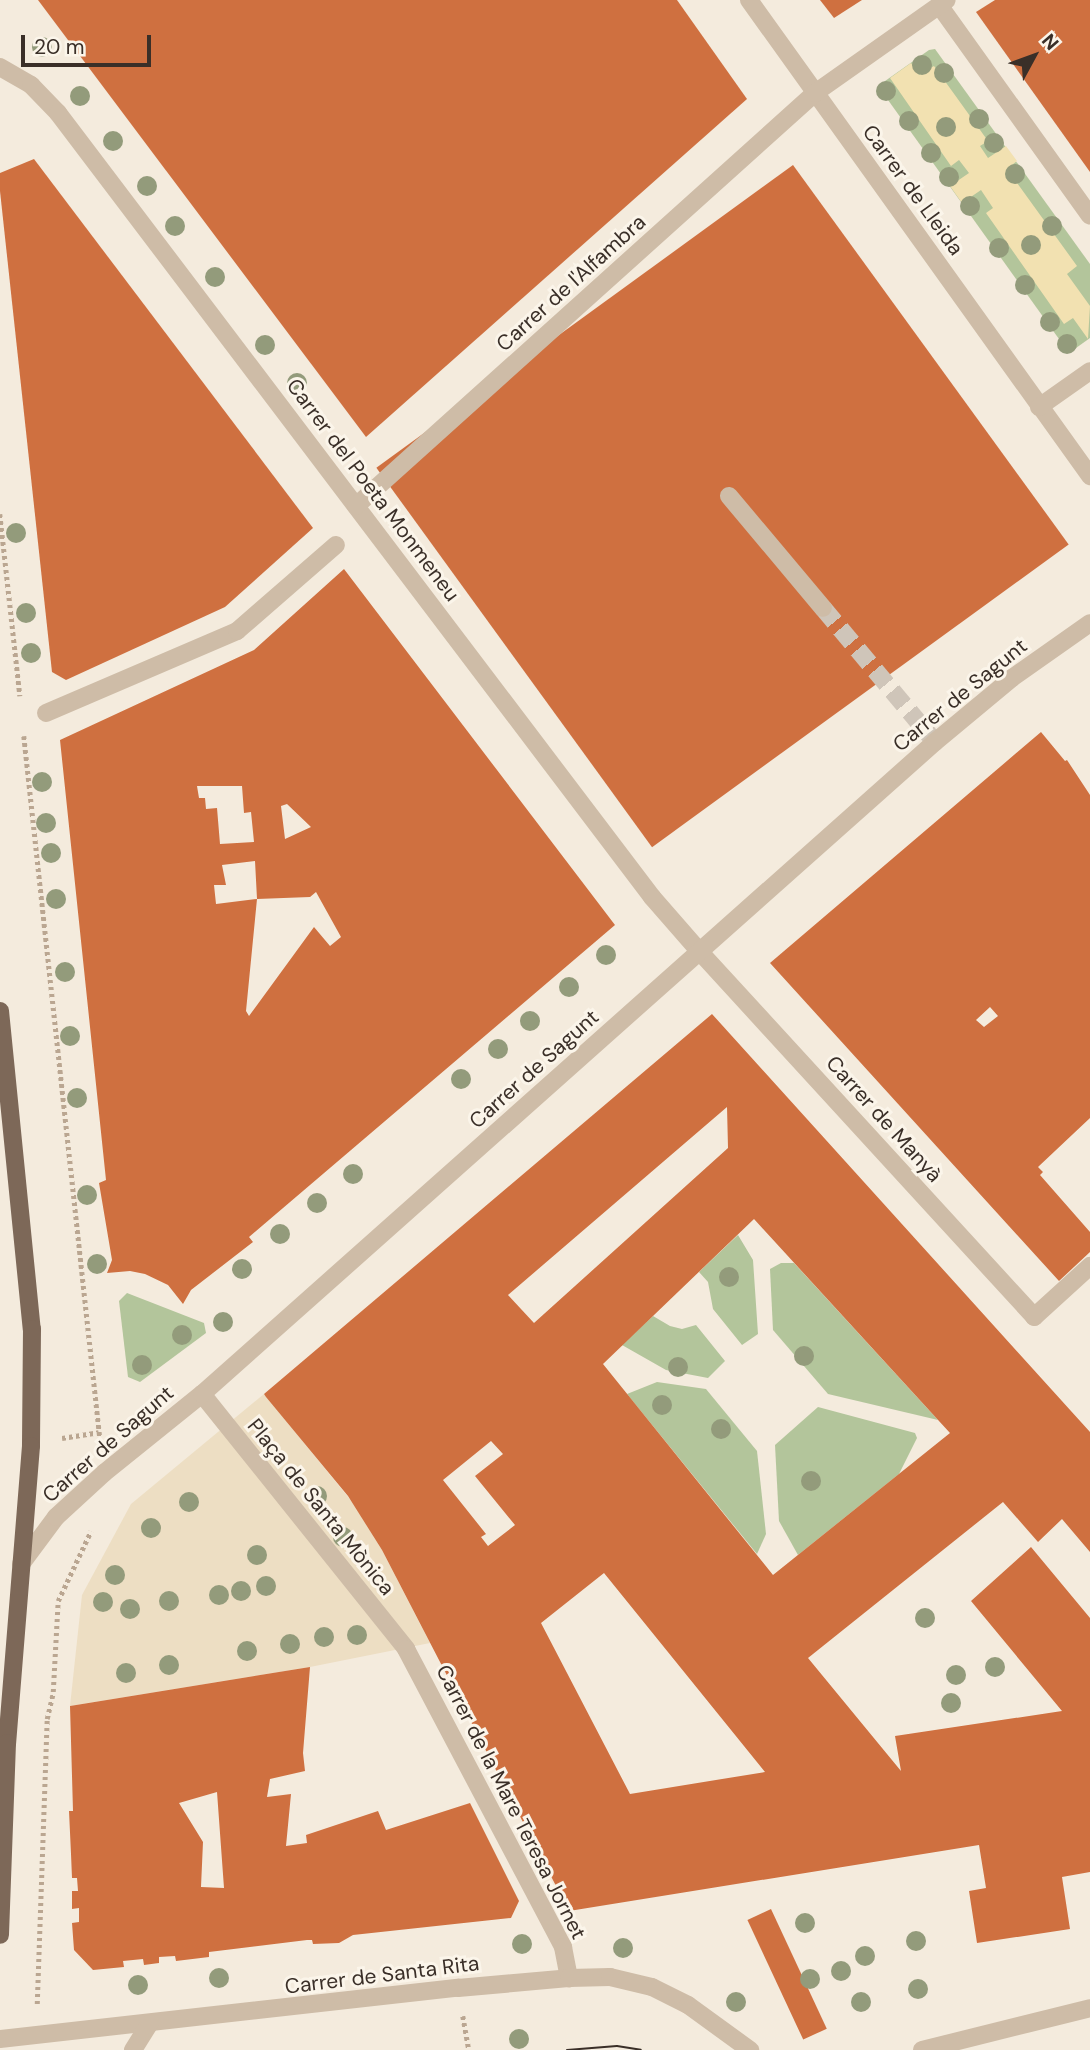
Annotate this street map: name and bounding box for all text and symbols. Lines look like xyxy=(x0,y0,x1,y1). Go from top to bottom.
scale bar xyxy=(24,21,154,65)
north arrow xyxy=(999,21,1069,91)
text: N xyxy=(1036,28,1064,55)
text: 20 m xyxy=(34,33,85,61)
street label: Carrer de Lleida xyxy=(857,120,969,260)
street label: Carrer de l'Alfambra xyxy=(491,209,651,357)
street label: Carrer del Poeta Monmeneu xyxy=(281,374,465,606)
street label: Carrer de Sagunt xyxy=(888,633,1032,757)
street label: Carrer de Sagunt xyxy=(464,1004,604,1134)
street label: Carrer de Manyà xyxy=(821,1051,947,1187)
street label: Carrer de Sagunt xyxy=(37,1380,179,1508)
street label: Plaça de Santa Mònica xyxy=(242,1414,400,1600)
street label: Carrer de la Mare Teresa Jornet xyxy=(431,1661,591,1943)
street label: Carrer de Santa Rita xyxy=(283,1951,481,1999)

